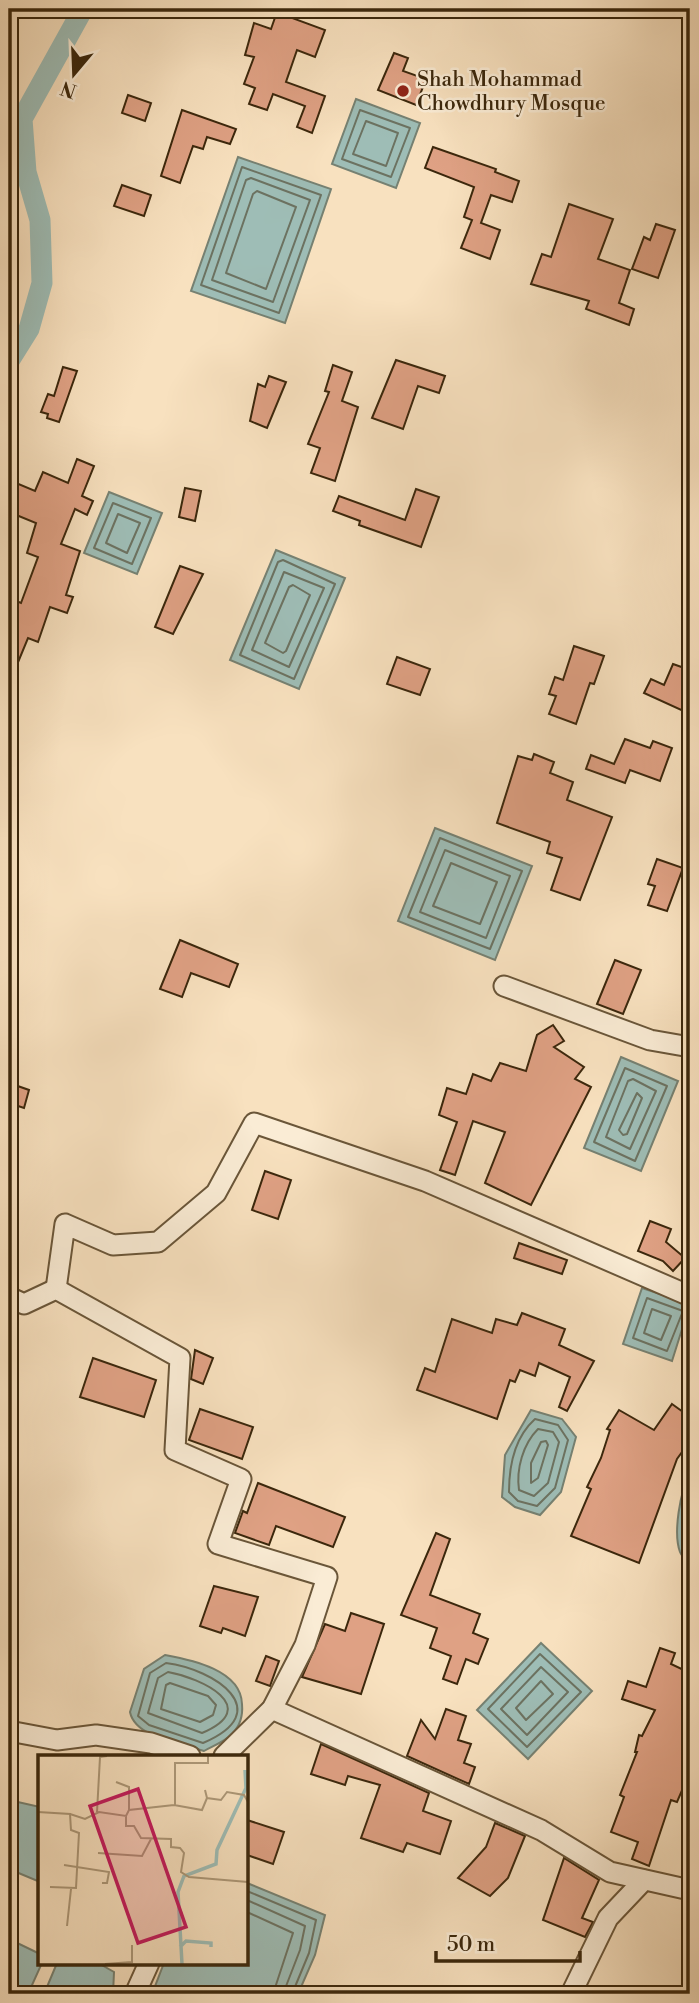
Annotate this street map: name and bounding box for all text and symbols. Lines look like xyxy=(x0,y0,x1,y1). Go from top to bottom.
north arrow xyxy=(38,38,108,108)
place label: Shah Mohammad Chowdhury Mosque xyxy=(417,67,606,117)
text: N xyxy=(58,75,80,103)
marker: Shah Mohammad Chowdhury Mosque xyxy=(395,83,411,99)
inset map xyxy=(38,1755,248,1965)
scale bar xyxy=(436,1919,580,1963)
text: 50 m xyxy=(447,1932,495,1958)

